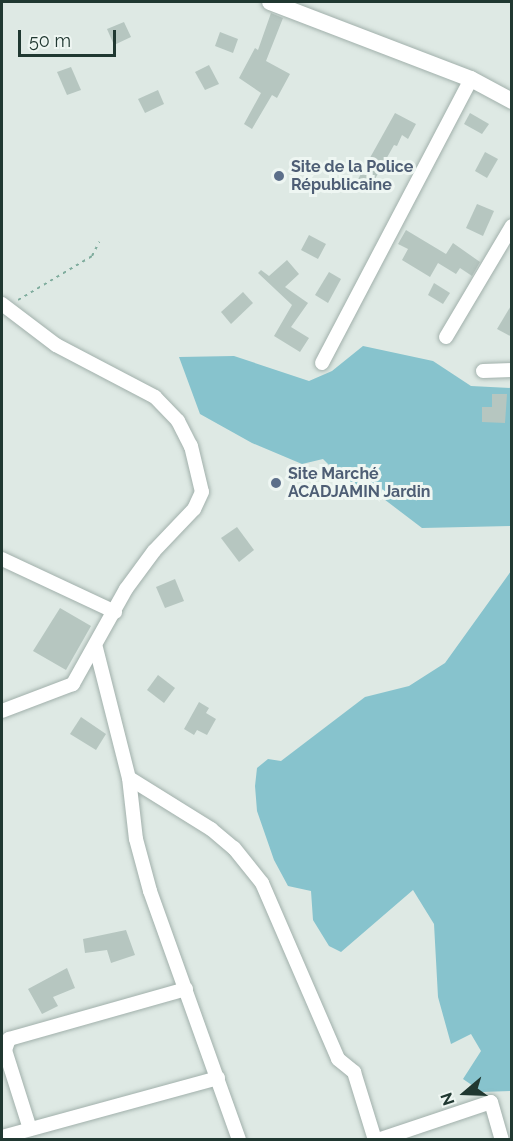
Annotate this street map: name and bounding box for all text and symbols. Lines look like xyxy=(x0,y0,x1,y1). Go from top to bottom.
scale bar xyxy=(21,18,118,56)
text: 50 m xyxy=(29,30,71,51)
place label: Site de la Police Républicaine xyxy=(291,157,413,195)
marker: Site de la Police Républicaine xyxy=(272,169,286,183)
place label: Site Marché ACADJAMIN Jardin xyxy=(288,464,431,502)
marker: Site Marché ACADJAMIN Jardin xyxy=(269,476,283,490)
north arrow xyxy=(435,1063,495,1123)
text: N xyxy=(437,1090,458,1108)

